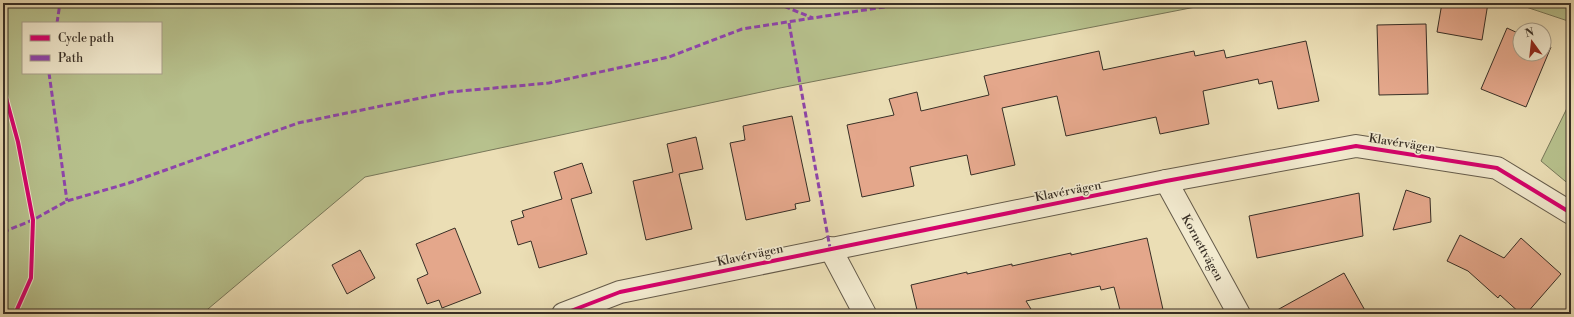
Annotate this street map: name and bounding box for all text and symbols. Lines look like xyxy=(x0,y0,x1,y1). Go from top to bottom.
legend xyxy=(22,22,162,74)
north arrow xyxy=(1512,22,1552,62)
text: N xyxy=(1524,25,1536,41)
text: Cycle path xyxy=(58,31,114,46)
text: Path xyxy=(58,51,83,66)
street label: Klavérvägen xyxy=(1368,131,1436,156)
street label: Klavérvägen xyxy=(1034,178,1102,205)
street label: Kornettvägen xyxy=(1178,212,1226,284)
street label: Klavérvägen xyxy=(716,241,784,270)

